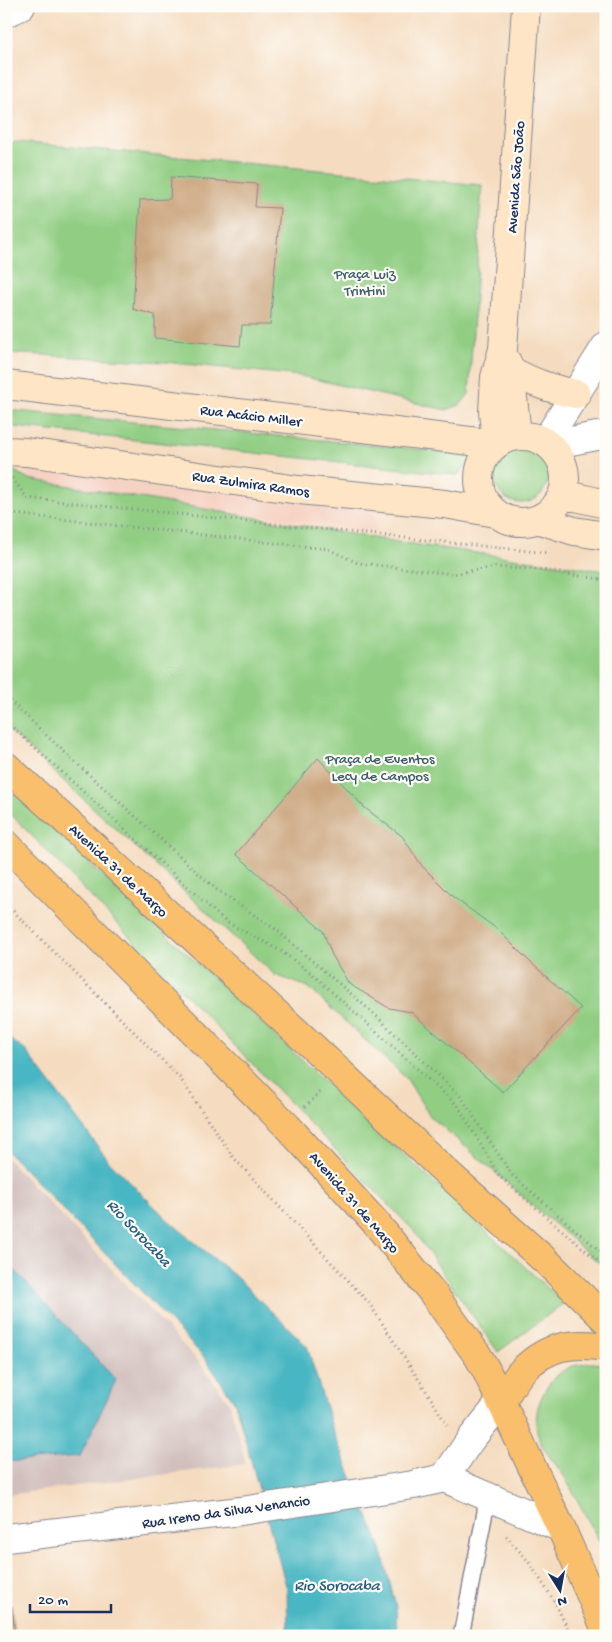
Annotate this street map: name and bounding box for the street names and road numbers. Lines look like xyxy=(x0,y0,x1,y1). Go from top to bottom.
street label: Avenida São João xyxy=(504,120,530,234)
street label: Rua Acácio Miller xyxy=(199,402,304,432)
street label: Rua Zulmira Ramos xyxy=(191,468,311,502)
street label: Avenida 31 de Março xyxy=(64,821,171,922)
street label: Avenida 31 de Março xyxy=(304,1149,403,1258)
street label: Rua Ireno da Silva Venancio xyxy=(141,1492,312,1534)

